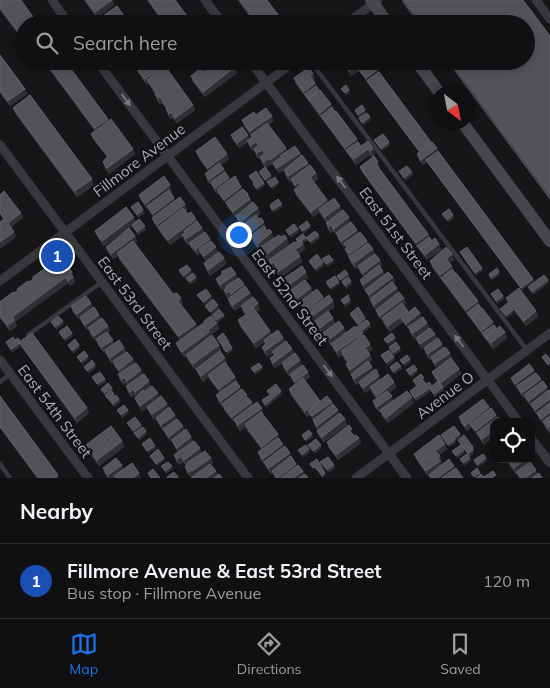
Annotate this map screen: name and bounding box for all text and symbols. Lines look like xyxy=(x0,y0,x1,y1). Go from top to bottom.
search box xyxy=(15,15,535,70)
icon: search xyxy=(33,29,61,57)
text: Search here xyxy=(73,31,177,55)
north arrow xyxy=(430,85,475,130)
one-way arrow xyxy=(121,93,132,106)
street label: Fillmore Avenue xyxy=(89,119,189,201)
one-way arrow xyxy=(335,176,346,189)
street label: East 51st Street xyxy=(355,183,437,283)
your location xyxy=(226,222,252,248)
pin: 1 xyxy=(41,237,73,275)
street label: East 52nd Street xyxy=(248,245,332,349)
street label: East 53rd Street xyxy=(94,253,176,353)
one-way arrow xyxy=(453,335,464,348)
street label: East 54th Street xyxy=(14,361,96,461)
one-way arrow xyxy=(323,364,333,378)
street label: Avenue O xyxy=(412,367,478,423)
map controls xyxy=(490,418,535,463)
button: locate xyxy=(490,418,535,463)
text: Nearby xyxy=(20,498,93,524)
text: Fillmore Avenue & East 53rd Street xyxy=(67,559,382,583)
text: 1 xyxy=(31,571,41,591)
text: 120 m xyxy=(483,571,530,591)
text: Bus stop · Fillmore Avenue xyxy=(67,583,261,603)
tab: Map xyxy=(69,630,98,678)
tab: Directions xyxy=(237,630,302,678)
tab: Saved xyxy=(440,630,481,678)

